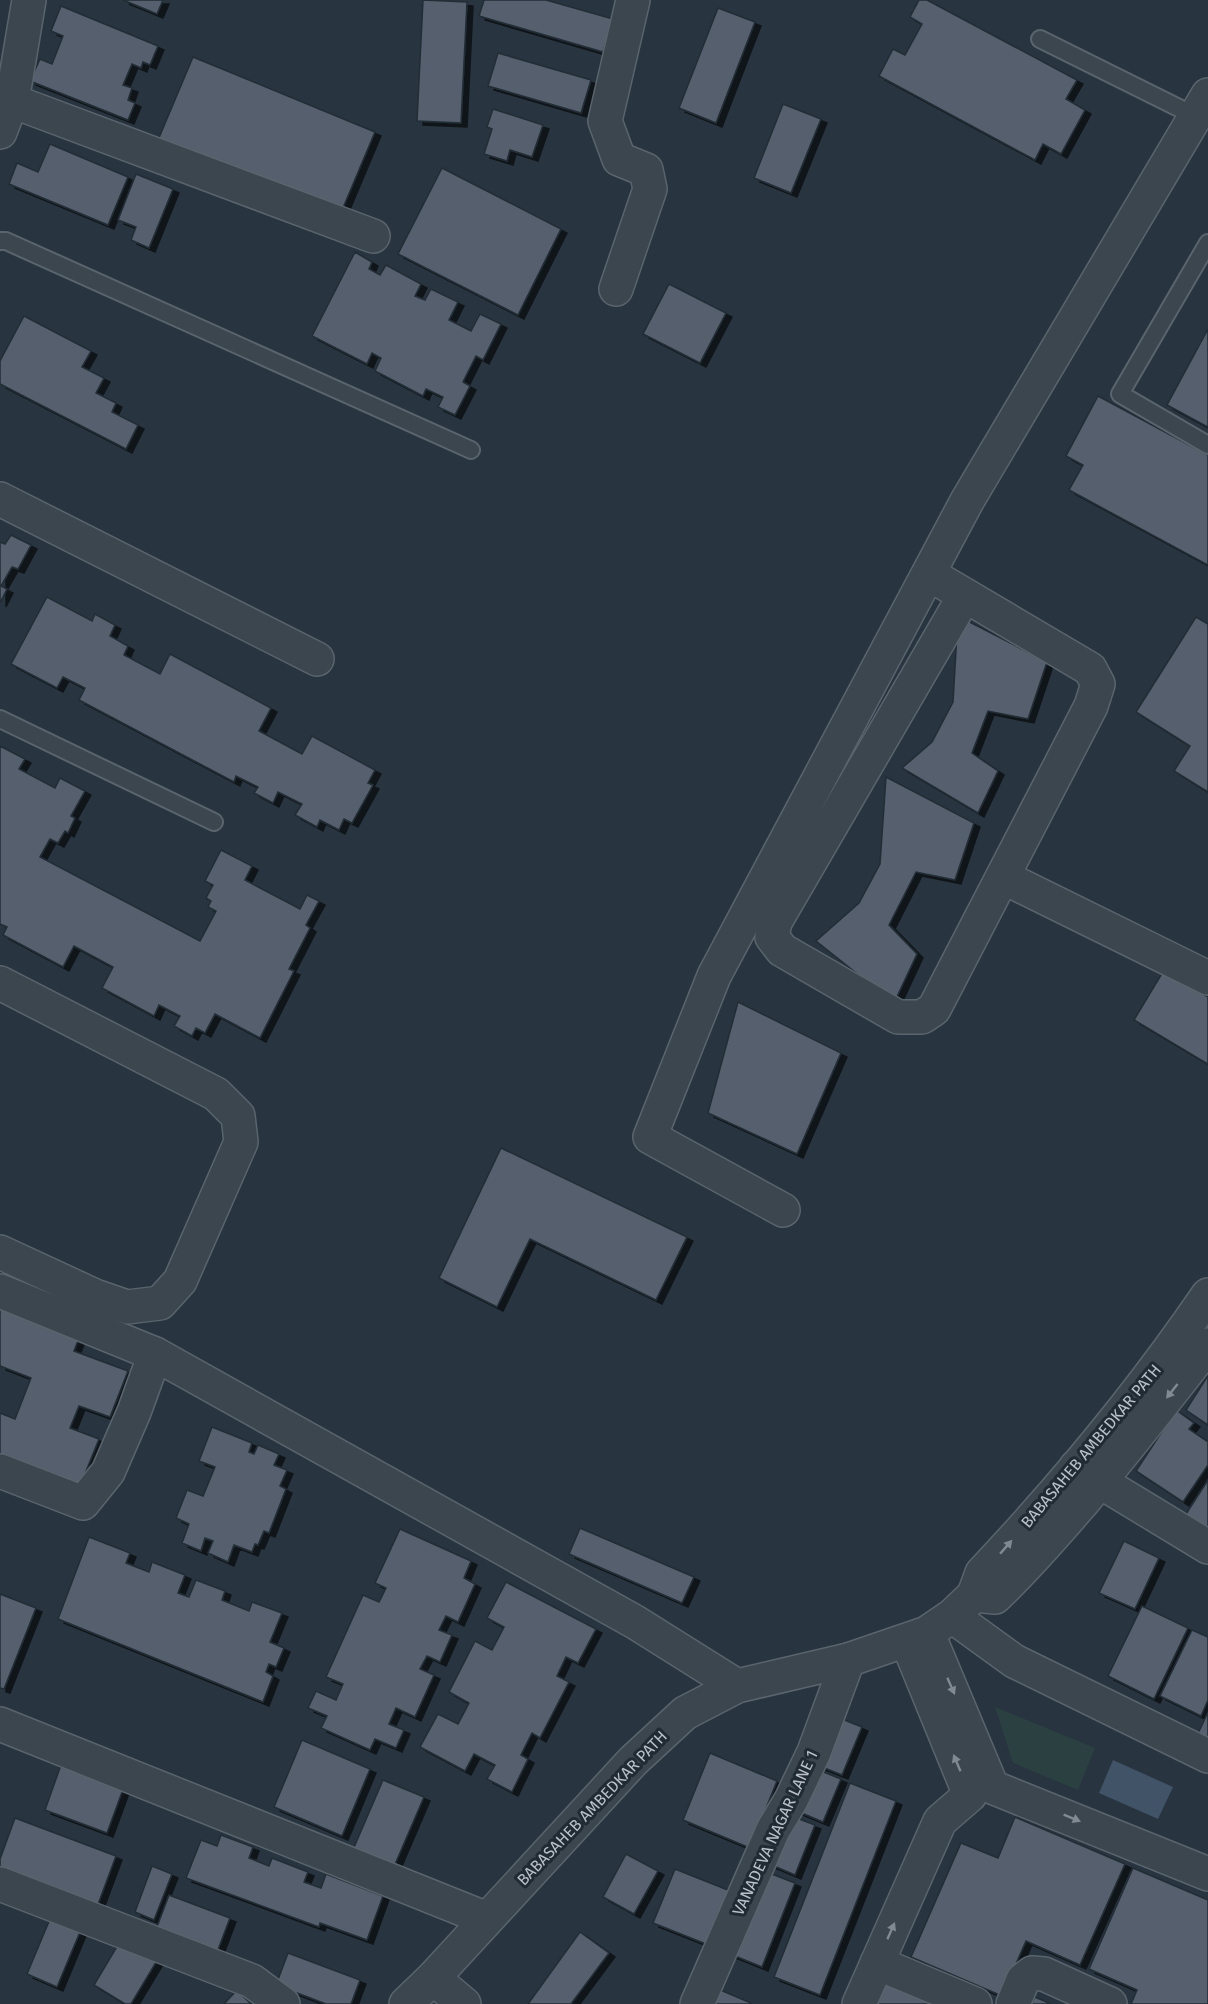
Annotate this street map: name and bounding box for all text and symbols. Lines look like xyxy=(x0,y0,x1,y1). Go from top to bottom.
street label: BABASAHEB AMBEDKAR PATH xyxy=(1017,1360,1165,1532)
one-way arrow xyxy=(1166,1383,1178,1398)
one-way arrow xyxy=(999,1540,1013,1555)
one-way arrow xyxy=(946,1678,955,1695)
street label: BABASAHEB AMBEDKAR PATH xyxy=(513,1727,671,1889)
street label: VANADEVA NAGAR LANE 1 xyxy=(728,1748,822,1918)
one-way arrow xyxy=(952,1754,962,1772)
one-way arrow xyxy=(1063,1813,1081,1823)
one-way arrow xyxy=(886,1922,896,1940)

